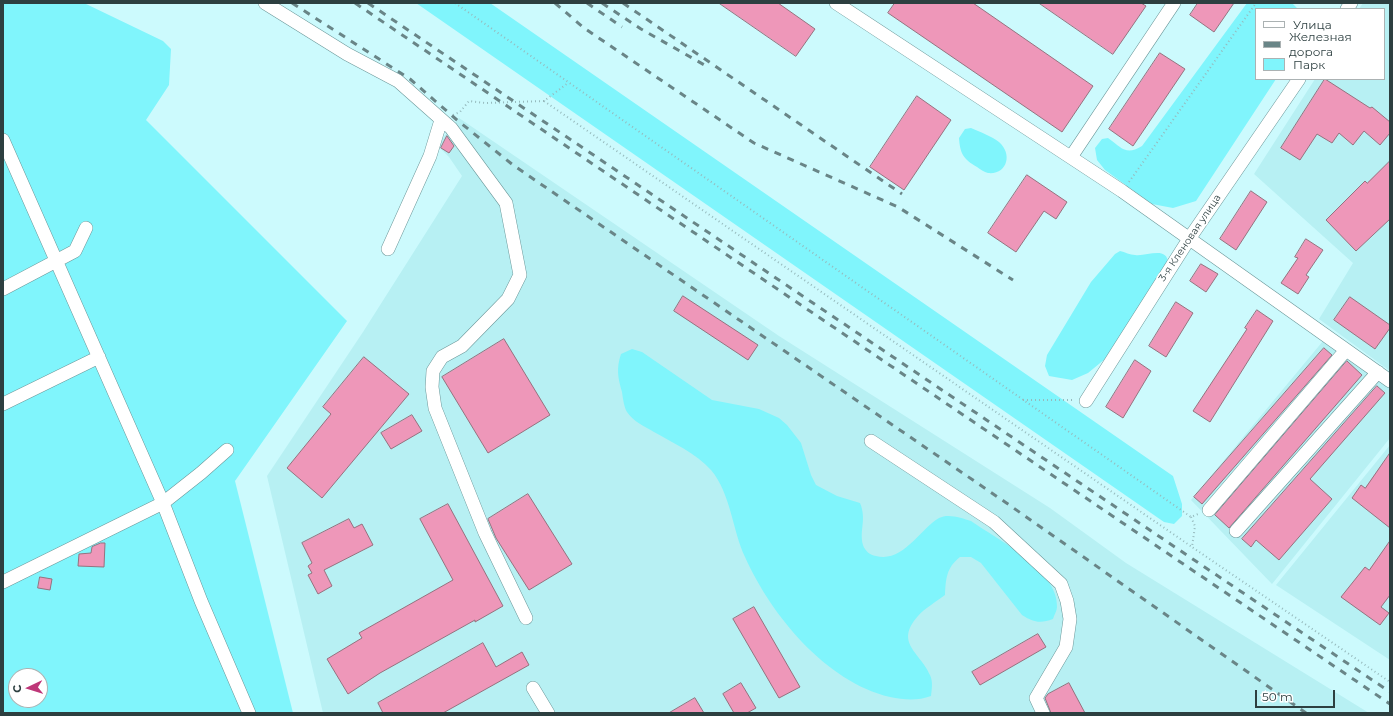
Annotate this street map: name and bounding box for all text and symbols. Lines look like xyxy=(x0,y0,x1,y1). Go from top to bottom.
legend xyxy=(1255,8,1385,80)
text: Улица xyxy=(1293,17,1332,32)
text: Железная дорога xyxy=(1289,29,1352,59)
text: Парк xyxy=(1293,57,1325,72)
street label: 3-я Кленовая улица xyxy=(1156,192,1224,284)
north arrow xyxy=(8,668,48,708)
scale bar xyxy=(1257,682,1337,708)
text: С xyxy=(10,684,24,693)
text: 50 m xyxy=(1262,689,1293,704)

